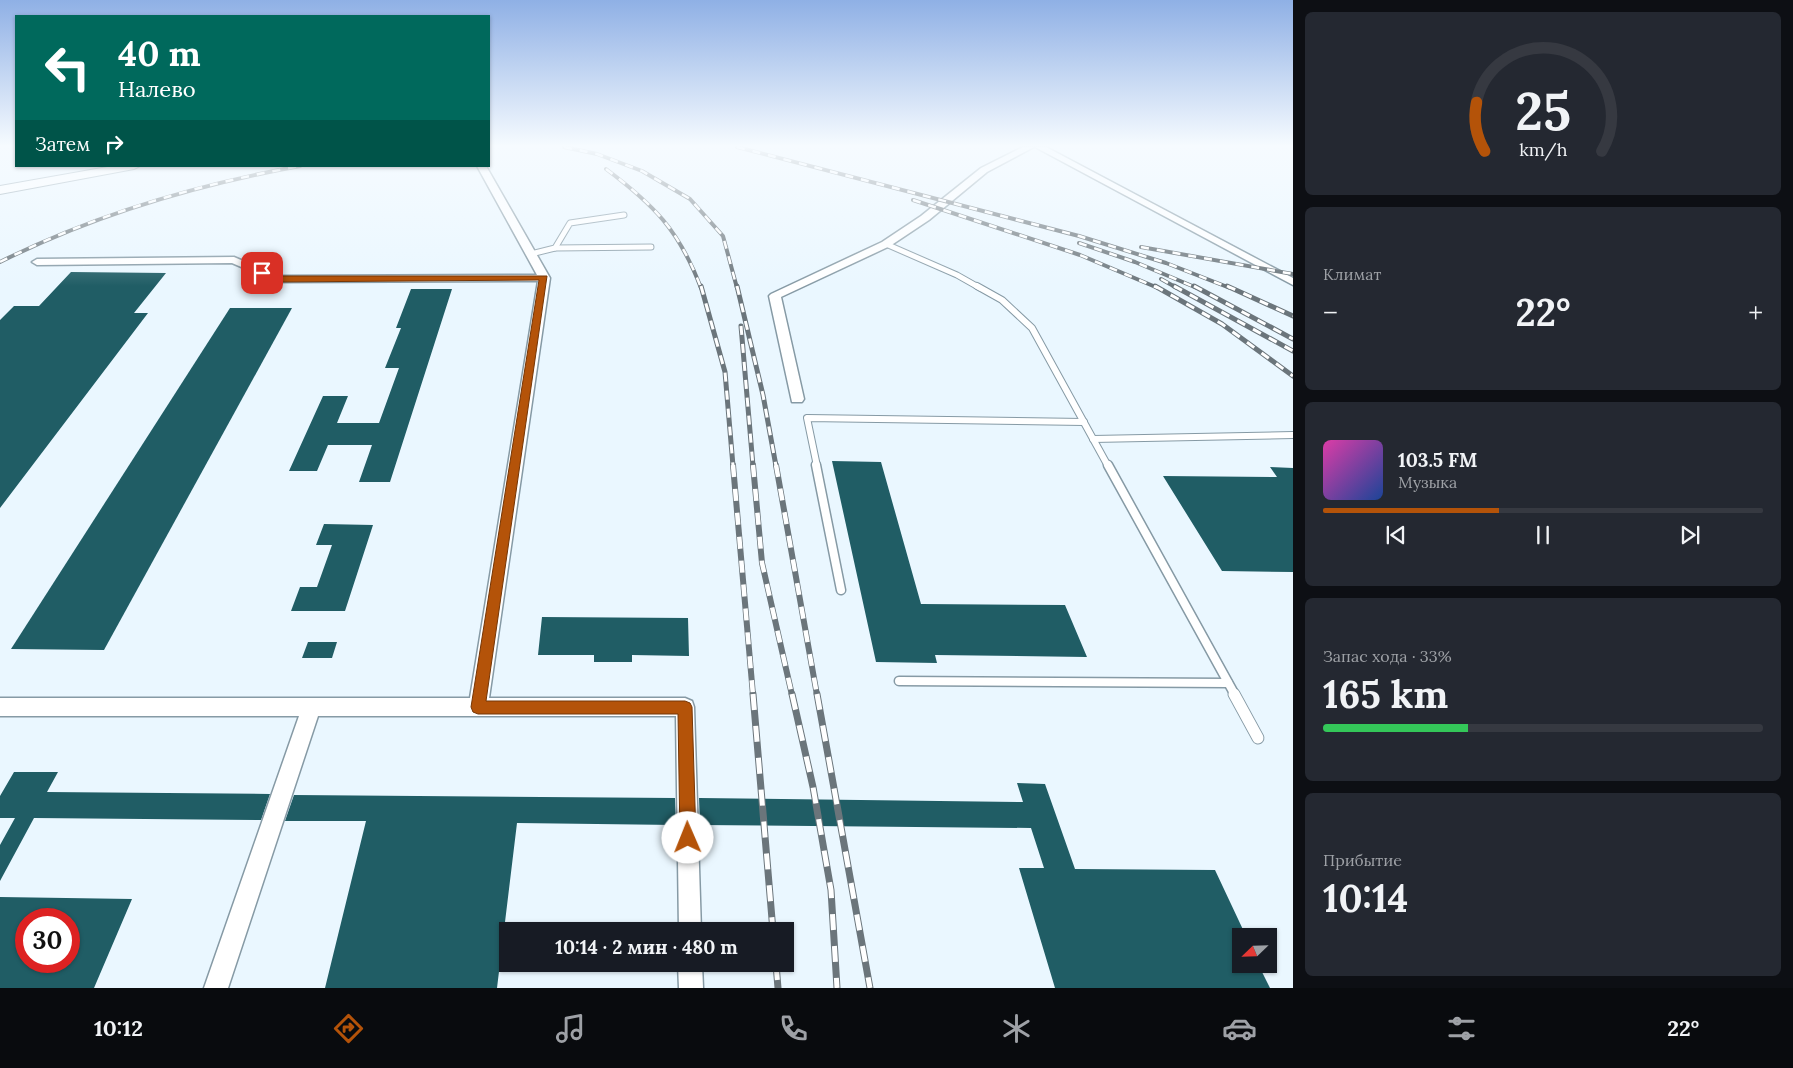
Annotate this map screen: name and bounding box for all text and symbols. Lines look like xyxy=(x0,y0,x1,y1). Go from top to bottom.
text: 40 m xyxy=(118,31,201,76)
icon: left xyxy=(35,35,100,100)
text: Налево xyxy=(118,75,196,103)
text: 25 xyxy=(1515,78,1571,144)
icon: right xyxy=(100,130,128,158)
text: Затем xyxy=(35,132,90,156)
text: km/h xyxy=(1519,138,1567,161)
pin xyxy=(241,252,283,294)
icon: arrive xyxy=(248,259,276,287)
text: Климат xyxy=(1323,264,1381,284)
text: 22° xyxy=(1515,288,1571,336)
text: − xyxy=(1323,295,1338,331)
text: + xyxy=(1748,295,1763,331)
text: 103.5 FM xyxy=(1398,448,1477,472)
text: Музыка xyxy=(1398,472,1457,492)
icon: previous xyxy=(1382,521,1410,549)
icon: pause xyxy=(1529,521,1557,549)
icon: next xyxy=(1676,521,1704,549)
text: Запас хода · 33% xyxy=(1323,646,1452,666)
text: 165 km xyxy=(1323,670,1448,718)
position arrow xyxy=(661,811,713,863)
text: Прибытие xyxy=(1323,850,1402,870)
text: 10:14 xyxy=(1323,874,1408,922)
speed limit sign: 30 xyxy=(15,908,80,973)
north arrow xyxy=(1232,928,1278,972)
map controls xyxy=(1232,928,1277,973)
text: 10:14 · 2 мин · 480 m xyxy=(555,935,738,959)
icon: directions xyxy=(331,1011,366,1046)
icon: music xyxy=(553,1011,588,1046)
icon: phone xyxy=(776,1011,811,1046)
icon: climate xyxy=(999,1011,1034,1046)
icon: car xyxy=(1222,1011,1257,1046)
icon: filters xyxy=(1444,1011,1479,1046)
text: 10:12 xyxy=(94,1014,143,1042)
text: 22° xyxy=(1667,1014,1699,1042)

